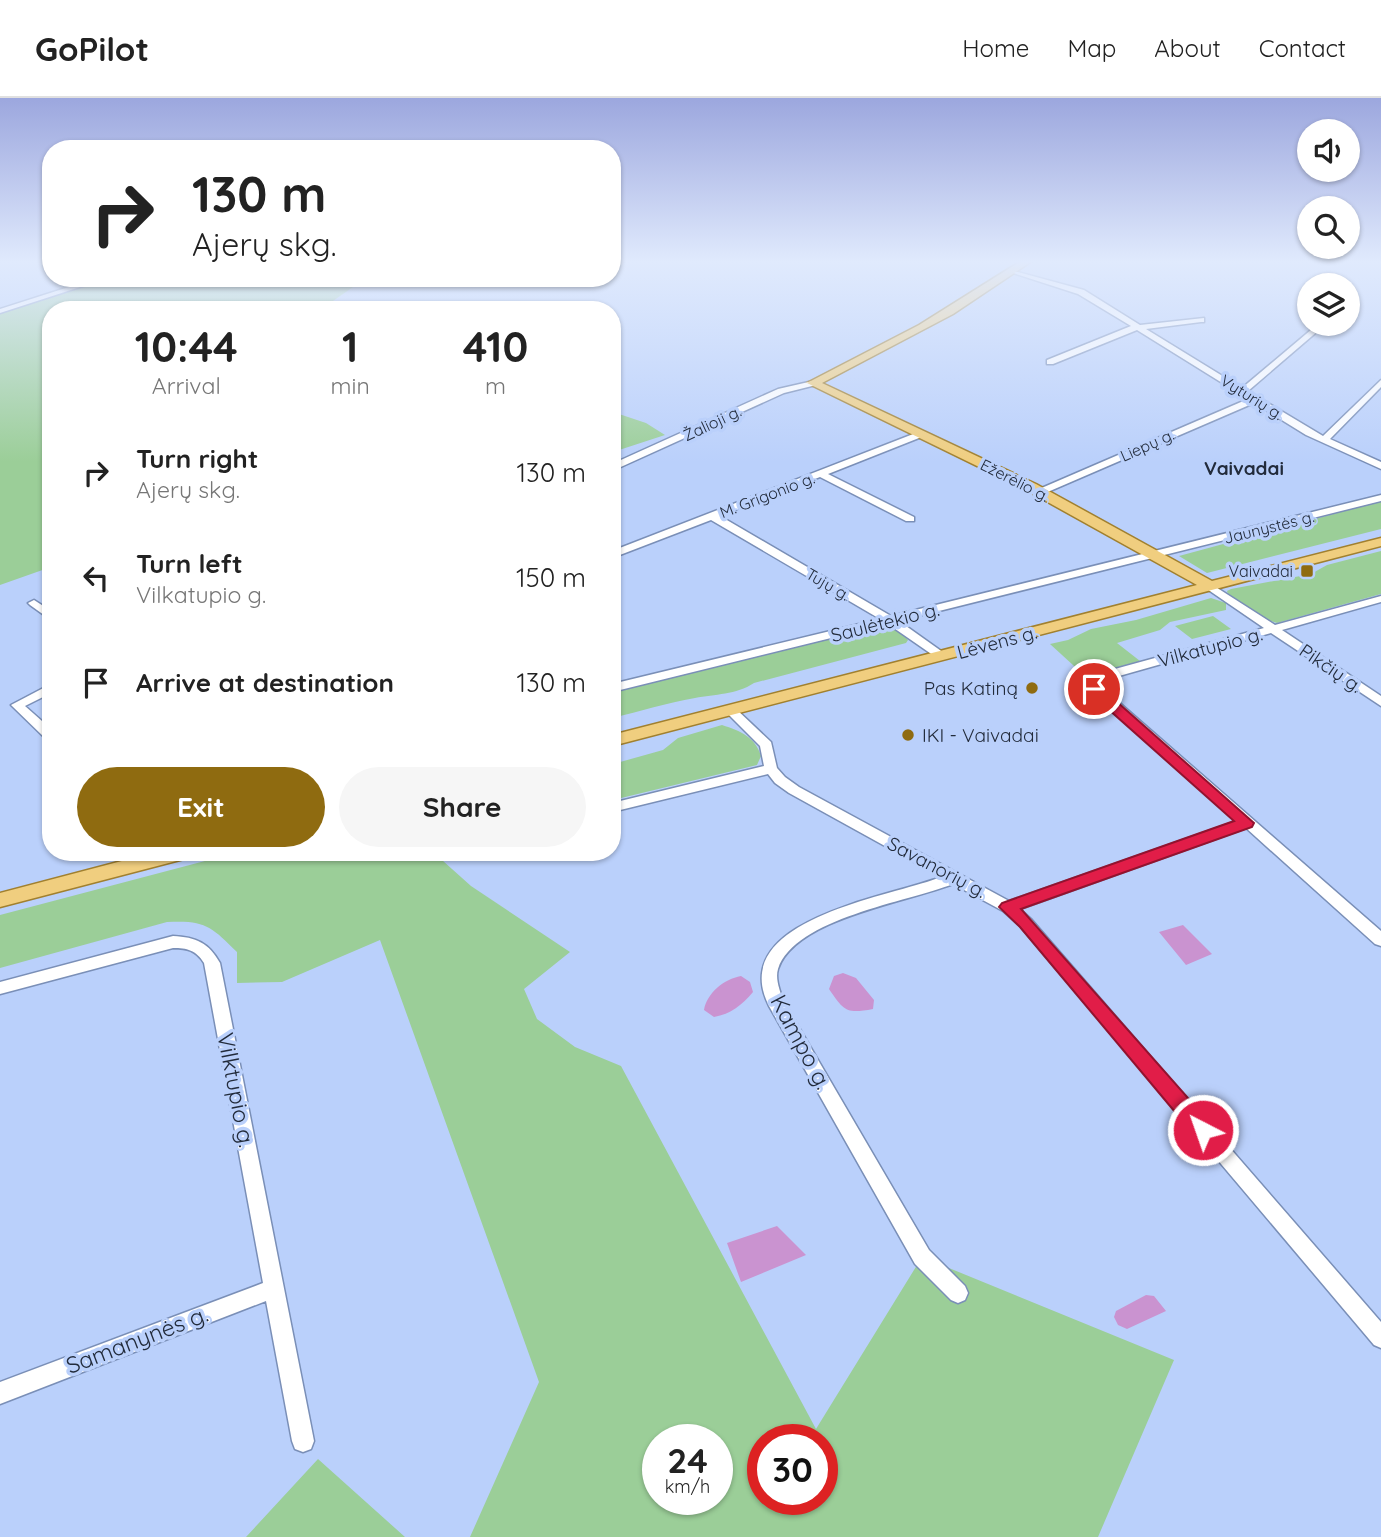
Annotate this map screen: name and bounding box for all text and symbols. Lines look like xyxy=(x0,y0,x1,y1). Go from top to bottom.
text: GoPilot xyxy=(35,28,149,69)
text: Home xyxy=(962,33,1029,63)
text: Map xyxy=(1067,33,1116,63)
text: About xyxy=(1154,33,1221,63)
text: Contact xyxy=(1259,33,1346,63)
map controls xyxy=(1297,119,1360,336)
button: sound xyxy=(1297,119,1360,182)
text: 130 m xyxy=(192,163,326,224)
icon: right xyxy=(77,168,168,259)
button: search xyxy=(1297,196,1360,259)
text: Ajerų skg. xyxy=(192,224,337,264)
button: layers xyxy=(1297,273,1360,336)
text: 10:44 xyxy=(135,320,238,373)
text: 1 xyxy=(342,320,358,373)
text: 410 xyxy=(463,320,528,373)
street label: Vyturių g. xyxy=(1217,370,1287,424)
text: Arrival xyxy=(152,371,221,400)
text: min xyxy=(331,371,370,400)
text: m xyxy=(485,371,506,400)
street label: Žalioji g. xyxy=(680,401,744,445)
street label: Liepų g. xyxy=(1117,424,1177,466)
text: Turn right xyxy=(136,442,258,475)
icon: right xyxy=(77,454,115,492)
street label: Ežerėlio g. xyxy=(977,454,1053,506)
text: 130 m xyxy=(516,456,586,489)
district label: Vaivadai xyxy=(1204,456,1284,480)
street label: M. Grigonio g. xyxy=(717,468,817,522)
text: Ajerų skg. xyxy=(136,475,240,504)
street label: Jaunystės g. xyxy=(1222,506,1316,548)
text: Turn left xyxy=(136,547,243,580)
icon: left xyxy=(77,559,115,597)
text: 150 m xyxy=(516,561,586,594)
place label: Vaivadai xyxy=(1229,561,1293,581)
street label: Tujų g. xyxy=(802,563,854,605)
marker: Vaivadai xyxy=(1299,563,1315,579)
text: Vilkatupio g. xyxy=(136,580,266,609)
street label: Saulėtekio g. xyxy=(828,597,942,647)
street label: Lėvens g. xyxy=(954,620,1040,664)
street label: Vilkatupio g. xyxy=(1155,622,1265,672)
street label: Pikčių g. xyxy=(1295,638,1367,698)
pin xyxy=(1064,659,1124,719)
icon: arrive xyxy=(77,664,115,702)
text: Arrive at destination xyxy=(136,666,394,699)
text: 130 m xyxy=(516,666,586,699)
icon: arrive xyxy=(1075,670,1113,708)
place label: Pas Katiną xyxy=(924,676,1018,700)
marker: Pas Katiną xyxy=(1024,680,1040,696)
place label: IKI - Vaivadai xyxy=(922,723,1039,747)
marker: IKI - Vaivadai xyxy=(900,727,916,743)
button: Exit xyxy=(77,767,325,847)
button: Share xyxy=(339,767,586,847)
street label: Savanorių g. xyxy=(883,831,991,903)
street label: Kampo g. xyxy=(764,989,838,1094)
street label: Vilktupio g. xyxy=(211,1030,262,1150)
position arrow xyxy=(1166,1093,1240,1167)
street label: Samanynės g. xyxy=(62,1299,212,1380)
speed limit sign: 30 xyxy=(747,1424,838,1515)
text: 24 xyxy=(667,1438,708,1482)
text: km/h xyxy=(665,1475,710,1498)

